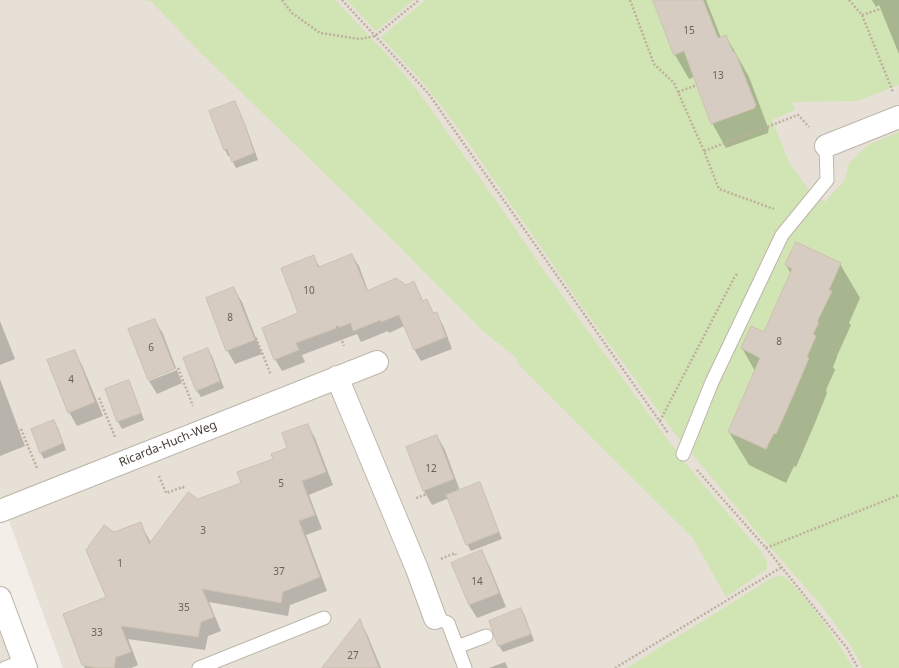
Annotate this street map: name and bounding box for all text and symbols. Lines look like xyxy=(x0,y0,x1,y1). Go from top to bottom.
house number: 15 xyxy=(683,25,695,37)
house number: 13 xyxy=(712,70,724,82)
house number: 10 xyxy=(303,285,315,297)
house number: 8 xyxy=(227,312,233,324)
house number: 8 xyxy=(776,336,782,348)
house number: 6 xyxy=(148,342,154,354)
house number: 4 xyxy=(68,374,74,386)
street label: Ricarda-Huch-Weg xyxy=(117,418,219,470)
house number: 12 xyxy=(425,463,437,475)
house number: 5 xyxy=(278,478,284,490)
house number: 3 xyxy=(200,525,206,537)
house number: 1 xyxy=(117,558,123,570)
house number: 37 xyxy=(273,566,285,578)
house number: 14 xyxy=(471,576,483,588)
house number: 35 xyxy=(178,602,190,614)
house number: 33 xyxy=(91,627,103,639)
house number: 27 xyxy=(347,650,359,662)

